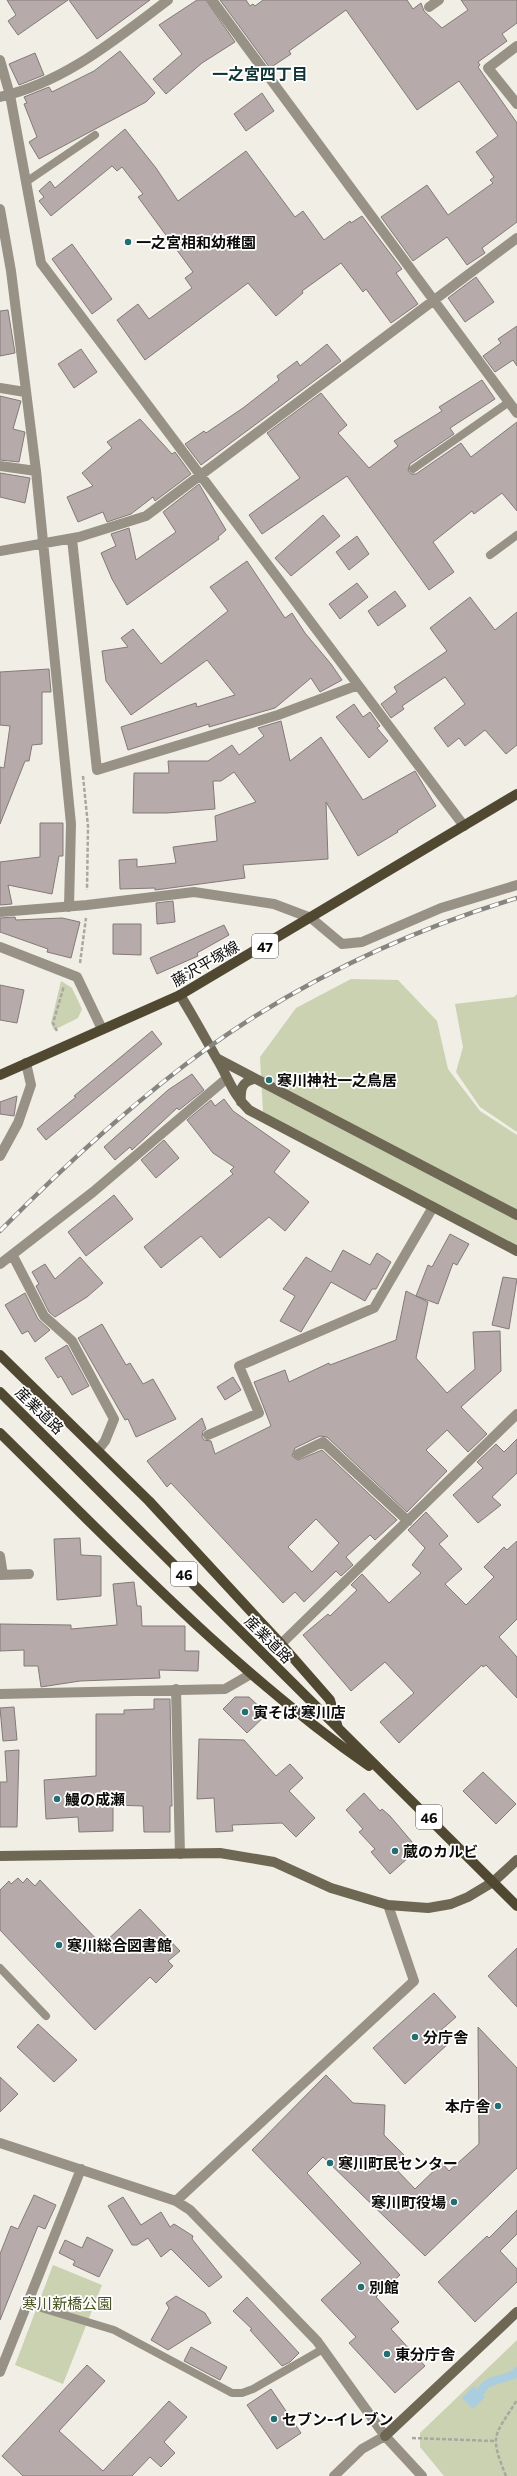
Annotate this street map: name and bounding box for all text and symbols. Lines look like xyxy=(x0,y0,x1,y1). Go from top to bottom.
district label: 一之宮四丁目 xyxy=(212,64,308,83)
place label: 一之宮相和幼稚園 xyxy=(136,233,256,251)
marker: 一之宮相和幼稚園 xyxy=(123,237,133,247)
road number: 47 xyxy=(252,934,278,958)
street label: 藤沢平塚線 xyxy=(168,936,242,990)
place label: 寒川神社一之鳥居 xyxy=(277,1071,397,1089)
marker: 寒川神社一之鳥居 xyxy=(264,1075,274,1085)
street label: 産業道路 xyxy=(12,1383,68,1437)
road number: 46 xyxy=(171,1562,197,1586)
street label: 産業道路 xyxy=(241,1611,297,1667)
place label: 寅そば 寒川店 xyxy=(253,1703,346,1721)
marker: 寅そば 寒川店 xyxy=(240,1707,250,1717)
place label: 鰻の成瀬 xyxy=(65,1790,125,1808)
marker: 鰻の成瀬 xyxy=(52,1794,62,1804)
road number: 46 xyxy=(416,1805,442,1829)
place label: 蔵のカルビ xyxy=(403,1842,478,1860)
marker: 蔵のカルビ xyxy=(390,1846,400,1856)
place label: 寒川総合図書館 xyxy=(67,1936,172,1954)
marker: 寒川総合図書館 xyxy=(54,1940,64,1950)
place label: 分庁舎 xyxy=(423,2028,469,2046)
marker: 分庁舎 xyxy=(410,2032,420,2042)
place label: 本庁舎 xyxy=(445,2097,491,2115)
marker: 本庁舎 xyxy=(493,2101,503,2111)
place label: 寒川町民センター xyxy=(338,2154,458,2172)
marker: 寒川町民センター xyxy=(325,2158,335,2168)
place label: 寒川町役場 xyxy=(371,2193,446,2211)
marker: 寒川町役場 xyxy=(449,2197,459,2207)
place label: 別館 xyxy=(369,2278,399,2296)
marker: 別館 xyxy=(356,2282,366,2292)
park label: 寒川新橋公園 xyxy=(22,2294,112,2312)
place label: 東分庁舎 xyxy=(395,2345,456,2363)
marker: 東分庁舎 xyxy=(382,2349,392,2359)
place label: セブン-イレブン xyxy=(282,2410,393,2428)
marker: セブン-イレブン xyxy=(269,2414,279,2424)

